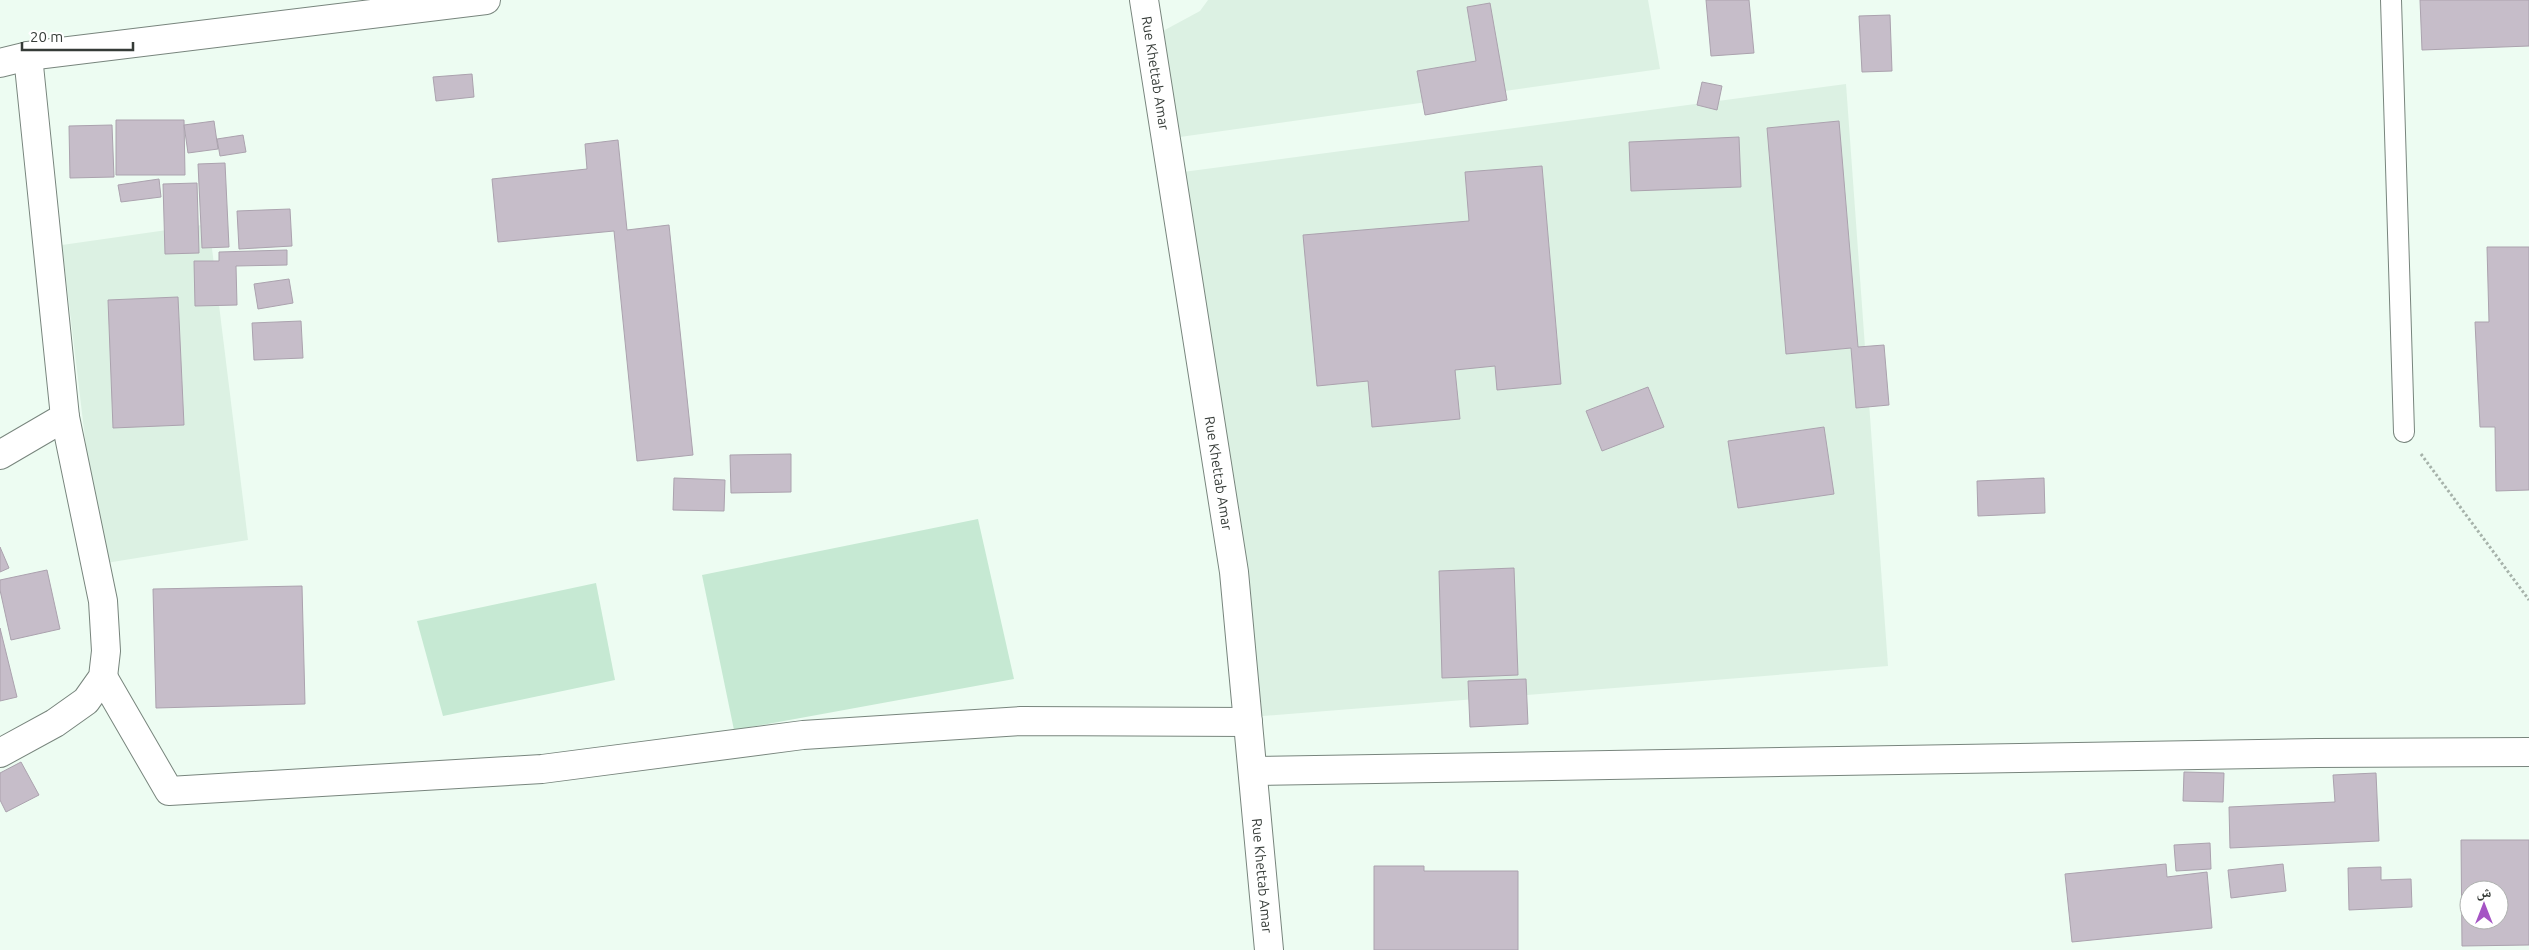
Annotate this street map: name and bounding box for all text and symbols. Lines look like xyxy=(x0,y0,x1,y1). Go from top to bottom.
street label: Rue Khettab Amar xyxy=(1139,15,1172,132)
scale bar xyxy=(22,20,134,52)
text: 20 m xyxy=(30,28,63,45)
street label: Rue Khettab Amar xyxy=(1202,415,1235,532)
street label: Rue Khettab Amar xyxy=(1249,818,1275,934)
north arrow xyxy=(2459,880,2509,930)
text: ش xyxy=(2477,884,2492,901)

